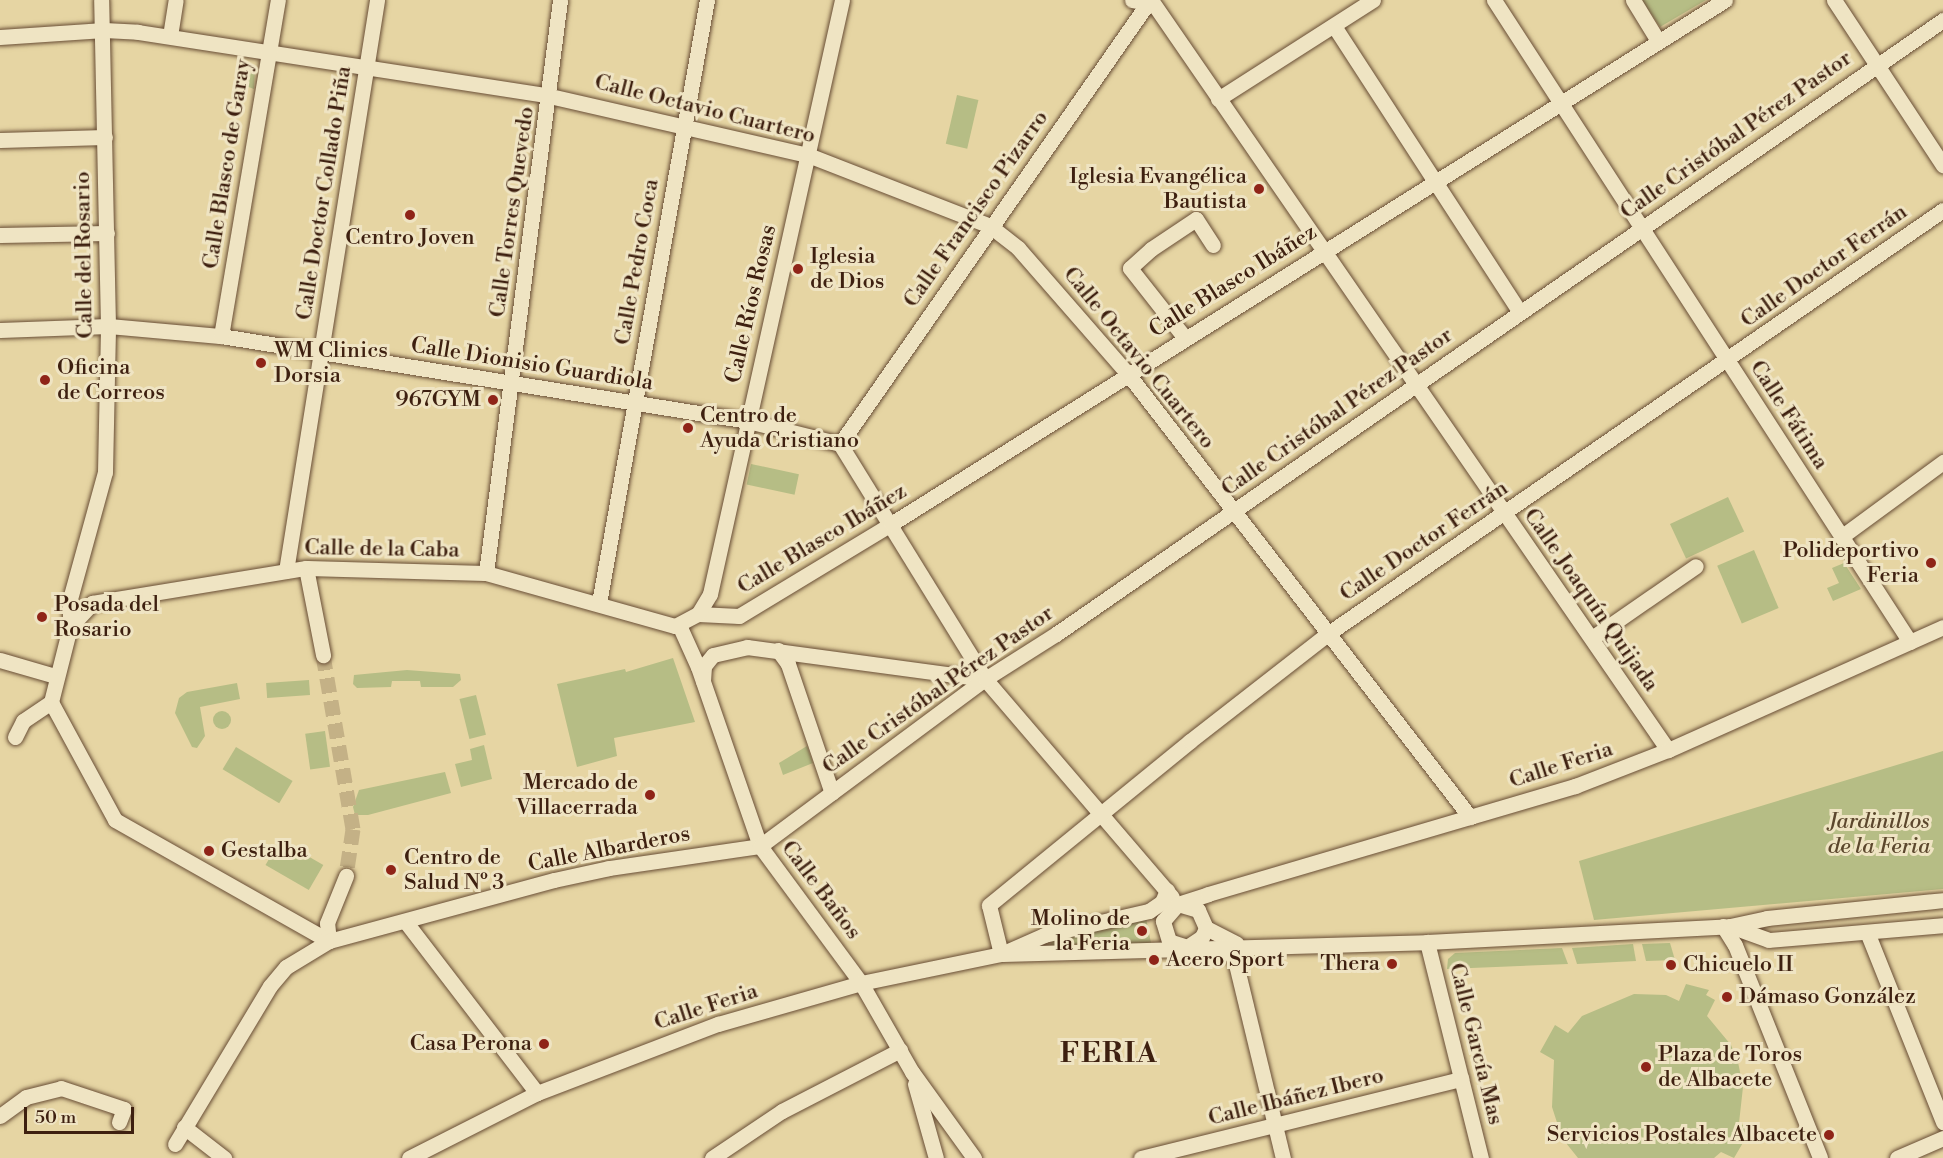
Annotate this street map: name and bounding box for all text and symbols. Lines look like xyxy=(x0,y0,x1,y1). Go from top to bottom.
street label: Calle Cristóbal Pérez Pastor xyxy=(1615,45,1857,225)
street label: Calle Blasco de Garay xyxy=(197,57,257,271)
street label: Calle Doctor Collado Piña xyxy=(291,64,357,322)
street label: Calle Octavio Cuartero xyxy=(592,69,818,149)
street label: Calle Torres Quevedo xyxy=(484,105,540,319)
street label: Calle Francisco Pizarro xyxy=(898,105,1054,313)
place label: Iglesia Evangélica Bautista xyxy=(1069,163,1247,214)
street label: Calle del Rosario xyxy=(69,171,99,339)
street label: Calle Pedro Coca xyxy=(609,177,665,347)
marker: Iglesia Evangélica Bautista xyxy=(1252,182,1266,196)
street label: Calle Doctor Ferrán xyxy=(1736,199,1912,333)
marker: Centro Joven xyxy=(403,208,417,222)
street label: Calle Blasco Ibáñez xyxy=(1144,219,1322,343)
street label: Calle Ríos Rosas xyxy=(720,222,782,386)
place label: Centro Joven xyxy=(345,225,475,251)
place label: Iglesia de Dios xyxy=(810,243,884,294)
marker: Iglesia de Dios xyxy=(791,262,805,276)
street label: Calle Octavio Cuartero xyxy=(1057,262,1221,454)
street label: Calle Cristóbal Pérez Pastor xyxy=(1216,322,1458,502)
street label: Calle Dionisio Guardiola xyxy=(409,332,655,396)
place label: WM Clinics Dorsia xyxy=(274,337,388,388)
place label: Oficina de Correos xyxy=(57,354,165,406)
marker: WM Clinics Dorsia xyxy=(252,354,270,372)
street label: Calle Fátima xyxy=(1744,356,1834,474)
marker: Oficina de Correos xyxy=(38,373,52,387)
place label: 967GYM xyxy=(395,387,481,413)
marker: 967GYM xyxy=(486,393,500,407)
place label: Centro de Ayuda Cristiano xyxy=(700,402,859,454)
marker: Centro de Ayuda Cristiano xyxy=(681,421,695,435)
street label: Calle Doctor Ferrán xyxy=(1335,475,1513,607)
street label: Calle Blasco Ibáñez xyxy=(733,478,911,600)
street label: Calle Joaquín Quijada xyxy=(1518,503,1664,697)
street label: Calle de la Caba xyxy=(304,534,460,564)
place label: Polideportivo Feria xyxy=(1783,537,1919,588)
marker: Polideportivo Feria xyxy=(1924,556,1938,570)
place label: Posada del Rosario xyxy=(54,591,159,642)
street label: Calle Cristóbal Pérez Pastor xyxy=(817,600,1059,780)
marker: Posada del Rosario xyxy=(35,610,49,624)
street label: Calle Feria xyxy=(1506,736,1616,794)
place label: Mercado de Villacerrada xyxy=(516,769,638,820)
marker: Mercado de Villacerrada xyxy=(643,788,657,802)
park label: Jardinillos de la Feria xyxy=(1828,808,1930,860)
street label: Calle Albarderos xyxy=(526,820,692,878)
street label: Calle Baños xyxy=(775,835,867,945)
place label: Gestalba xyxy=(221,838,308,864)
marker: Gestalba xyxy=(202,844,216,858)
place label: Centro de Salud Nº 3 xyxy=(404,844,504,896)
marker: Centro de Salud Nº 3 xyxy=(382,861,400,879)
place label: Molino de la Feria xyxy=(1031,905,1130,956)
marker: Molino de la Feria xyxy=(1135,924,1149,938)
place label: Acero Sport xyxy=(1166,947,1284,973)
place label: Thera xyxy=(1320,951,1380,977)
place label: Chicuelo II xyxy=(1683,952,1793,978)
marker: Acero Sport xyxy=(1147,953,1161,967)
marker: Thera xyxy=(1385,957,1399,971)
marker: Chicuelo II xyxy=(1664,958,1678,972)
street label: Calle García Mas xyxy=(1443,960,1509,1128)
street label: Calle Feria xyxy=(651,978,761,1036)
place label: Dámaso González xyxy=(1739,984,1916,1010)
marker: Dámaso González xyxy=(1720,990,1734,1004)
place label: Casa Perona xyxy=(410,1031,532,1057)
marker: Casa Perona xyxy=(537,1037,551,1051)
district label: FERIA xyxy=(1060,1037,1158,1071)
place label: Plaza de Toros de Albacete xyxy=(1658,1041,1802,1092)
marker: Plaza de Toros de Albacete xyxy=(1639,1060,1653,1074)
street label: Calle Ibáñez Ibero xyxy=(1206,1062,1386,1132)
scale bar xyxy=(27,1095,136,1133)
text: 50 m xyxy=(35,1106,76,1129)
place label: Servicios Postales Albacete xyxy=(1547,1122,1817,1148)
marker: Servicios Postales Albacete xyxy=(1822,1128,1836,1142)

